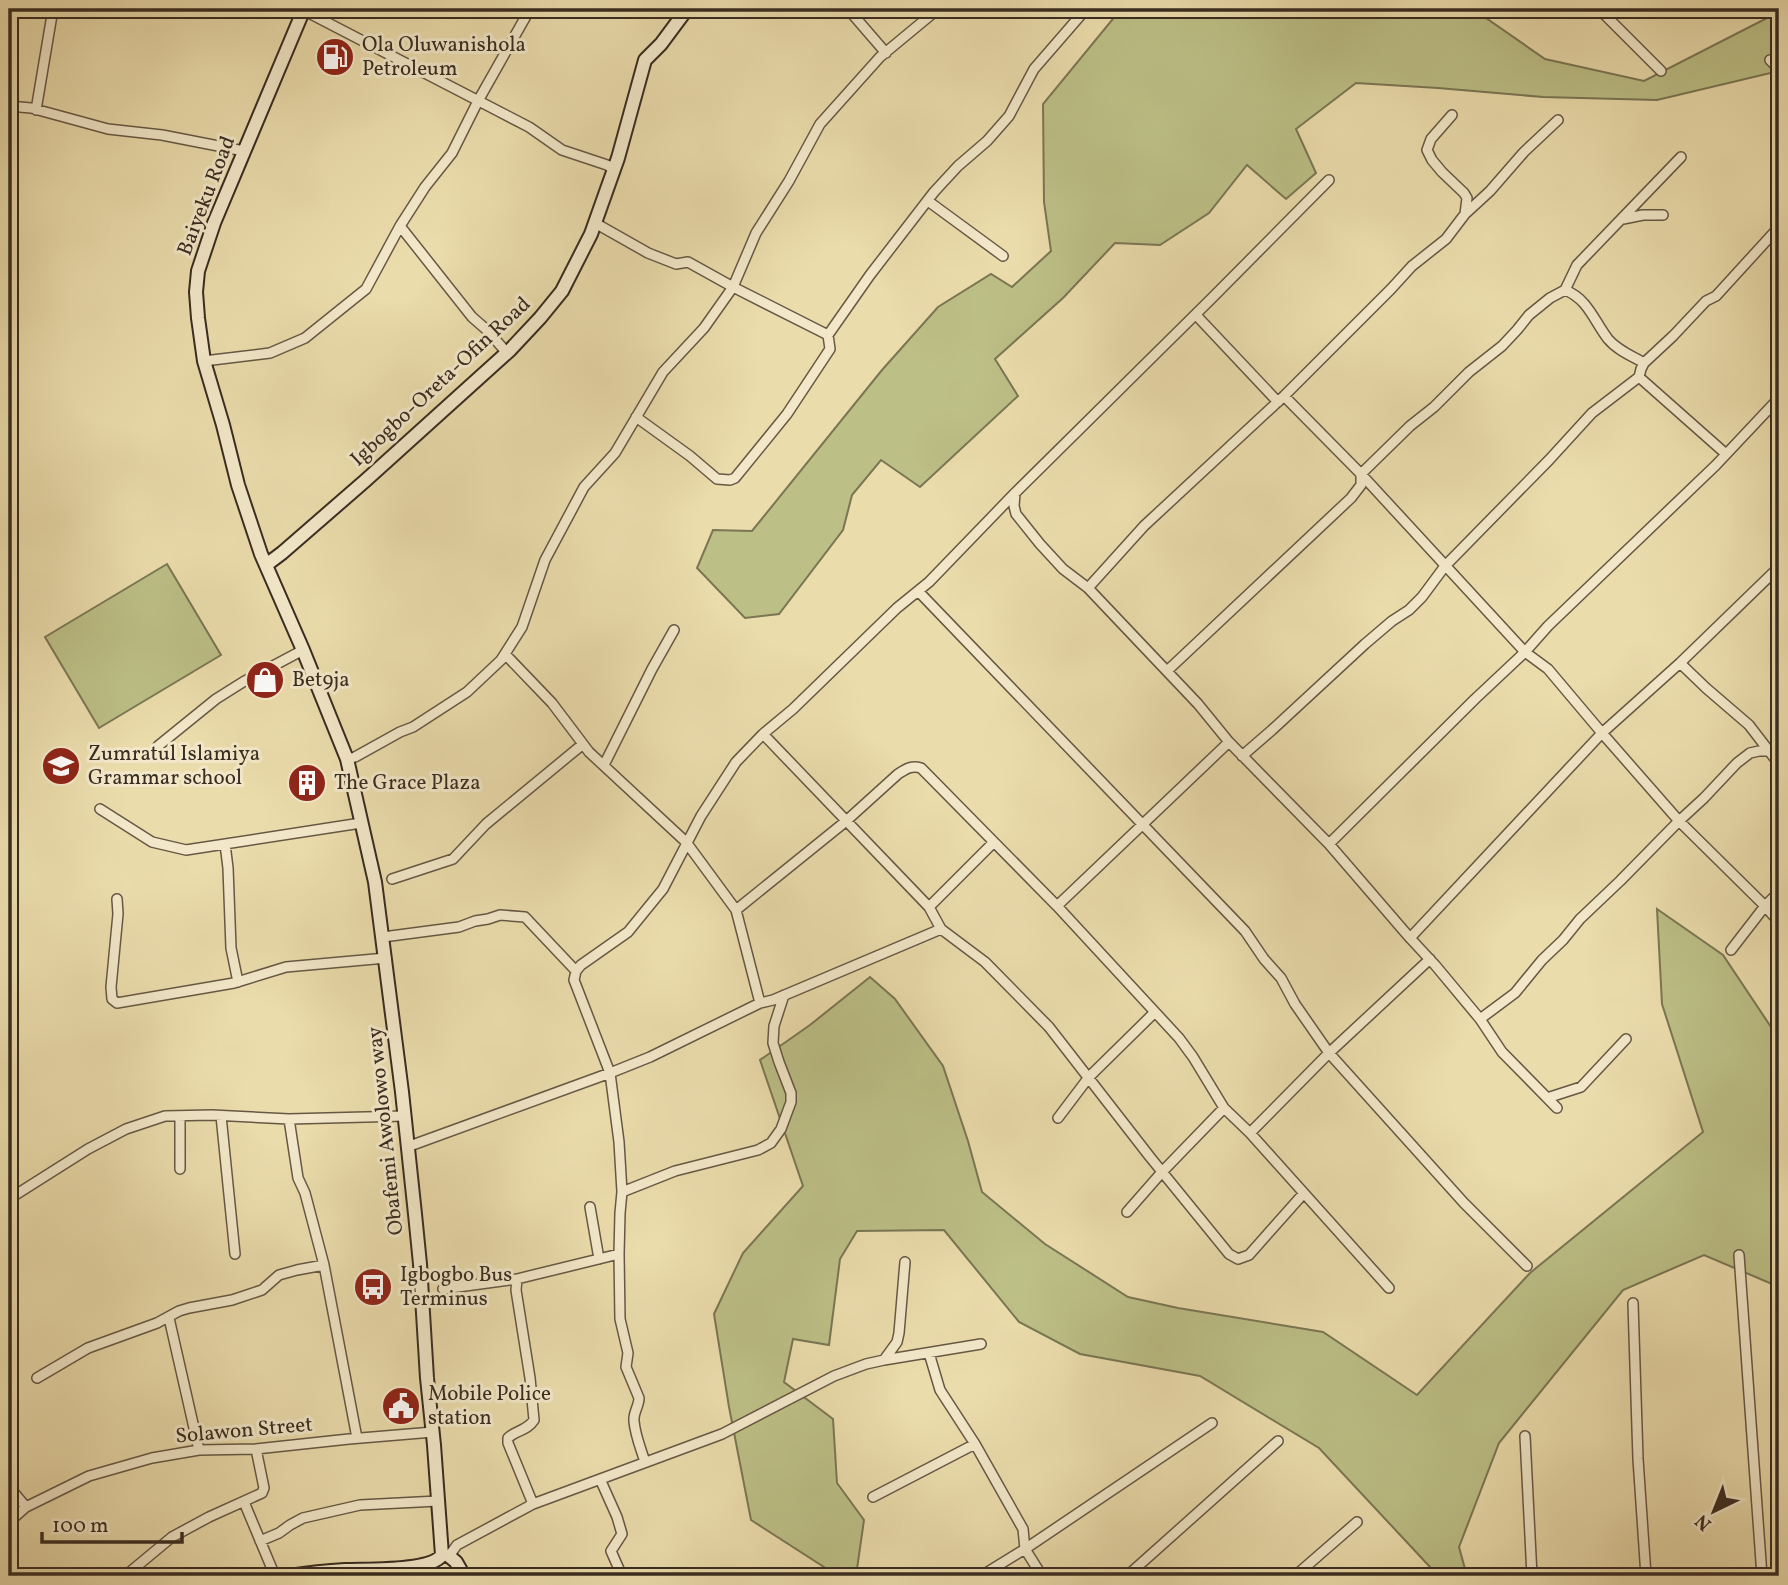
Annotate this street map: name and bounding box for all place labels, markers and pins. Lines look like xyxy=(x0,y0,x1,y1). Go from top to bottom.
place label: Ola Oluwanishola Petroleum xyxy=(362,31,526,84)
fuel station icon: Ola Oluwanishola Petroleum xyxy=(314,36,356,78)
shop icon: Bet9ja xyxy=(244,659,286,701)
place label: Bet9ja xyxy=(292,666,350,695)
place label: Zumratul Islamiya Grammar school xyxy=(88,740,260,793)
school or university icon: Zumratul Islamiya Grammar school xyxy=(40,745,82,787)
building icon: The Grace Plaza xyxy=(286,762,328,804)
place label: The Grace Plaza xyxy=(334,769,481,798)
place label: Igbogbo Bus Terminus xyxy=(400,1261,512,1314)
bus stop icon: Igbogbo Bus Terminus xyxy=(352,1266,394,1308)
place label: Mobile Police station xyxy=(428,1380,551,1433)
public building icon: Mobile Police station xyxy=(380,1385,422,1427)

